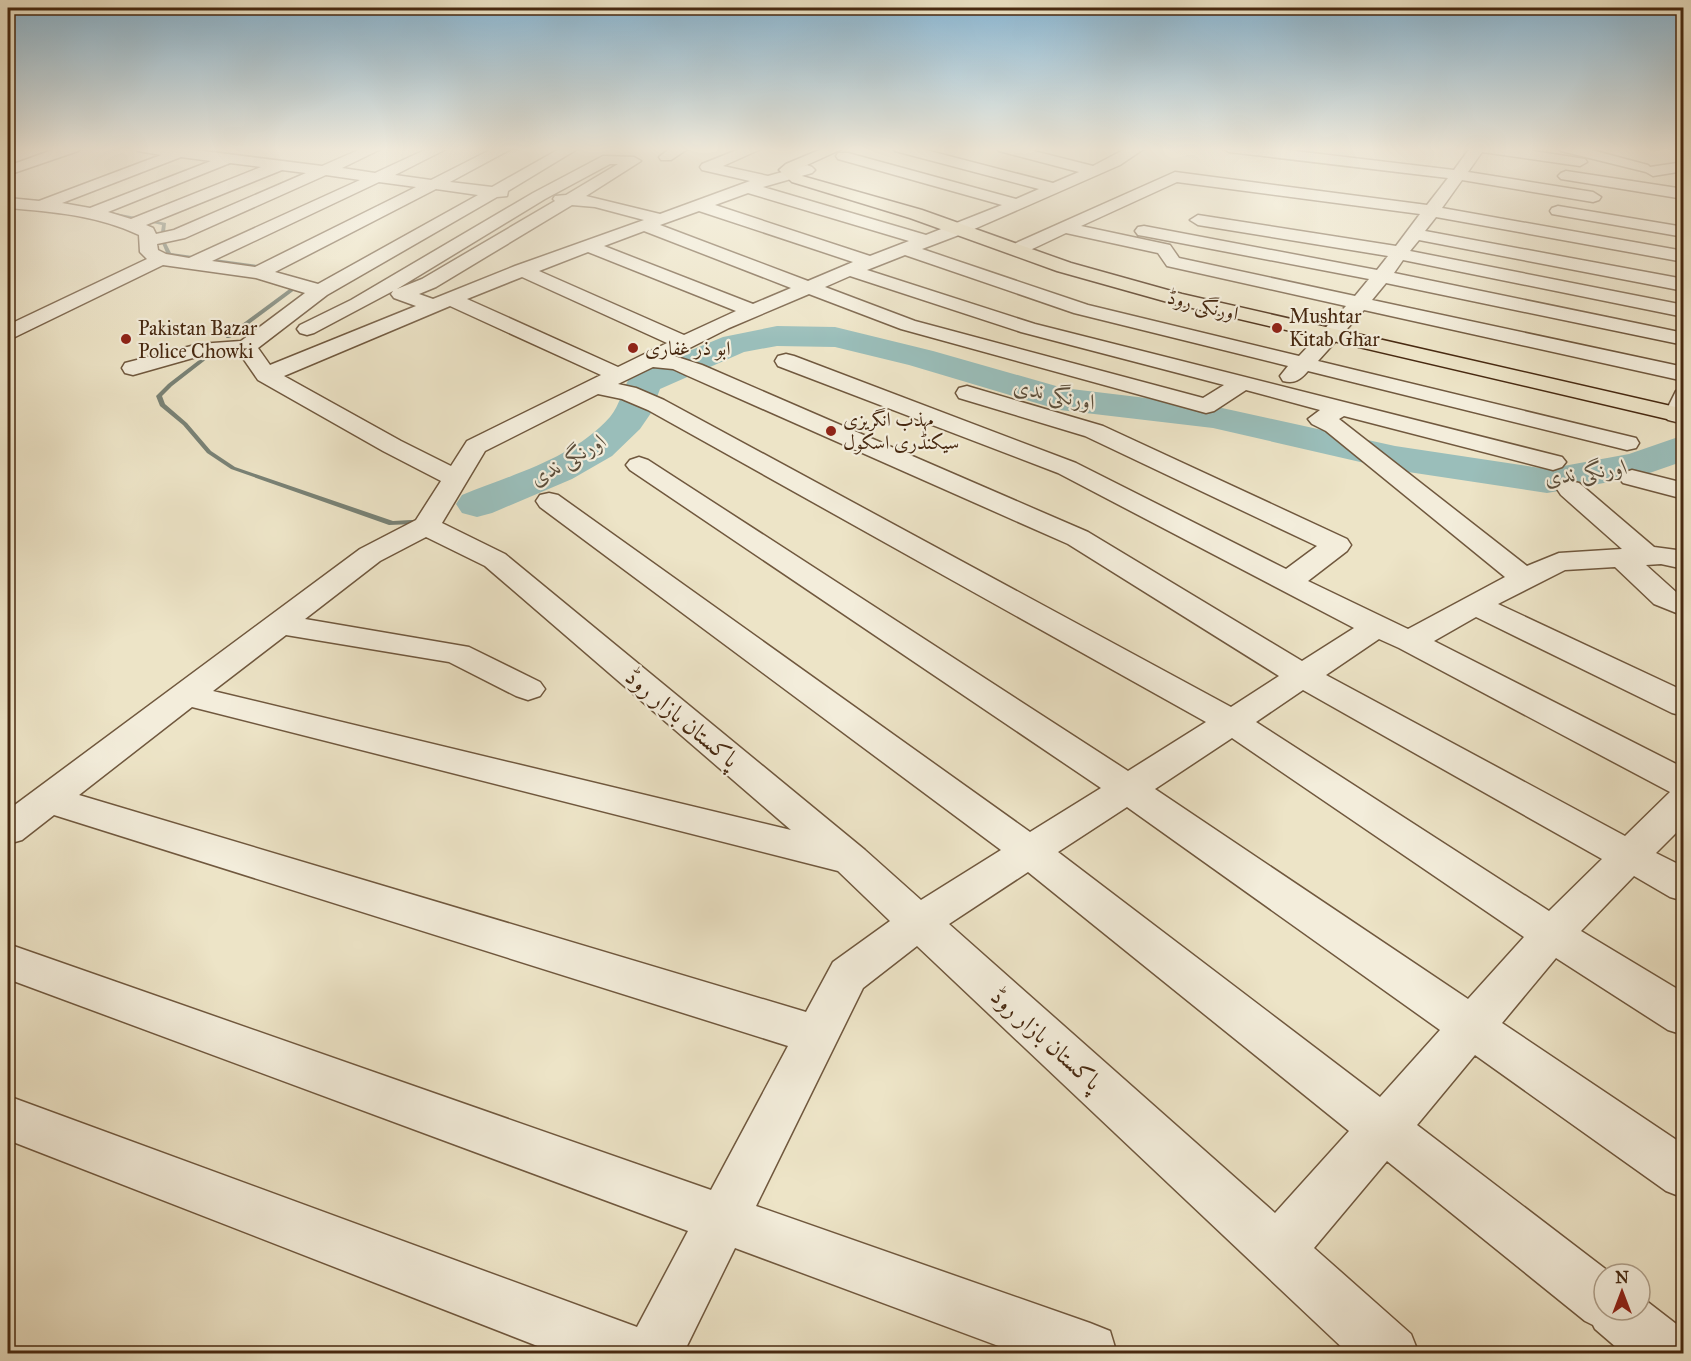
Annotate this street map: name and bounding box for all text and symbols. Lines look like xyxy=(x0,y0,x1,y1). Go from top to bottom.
street label: اورنگی روڈ xyxy=(1164,285,1241,327)
place label: Mushtar Kitab Ghar xyxy=(1289,304,1380,351)
place label: Pakistan Bazar Police Chowki xyxy=(138,316,258,363)
marker: Mushtar Kitab Ghar xyxy=(1270,321,1284,335)
marker: Pakistan Bazar Police Chowki xyxy=(119,332,133,346)
place label: ابو ذر غفاری xyxy=(645,336,731,361)
marker: ابو ذر غفاری xyxy=(626,341,640,355)
water label: اورنگی ندی xyxy=(1011,372,1099,418)
place label: مہذب انگریزی سیکنڈری اسکول xyxy=(843,407,959,455)
marker: مہذب انگریزی سیکنڈری اسکول xyxy=(824,424,838,438)
water label: اورنگی ندی xyxy=(525,426,612,493)
water label: اورنگی ندی xyxy=(1543,453,1630,493)
street label: پاکستان بازار روڈ xyxy=(618,662,746,777)
street label: پاکستان بازار روڈ xyxy=(983,981,1109,1099)
north arrow xyxy=(1592,1262,1652,1322)
text: N xyxy=(1615,1268,1629,1287)

